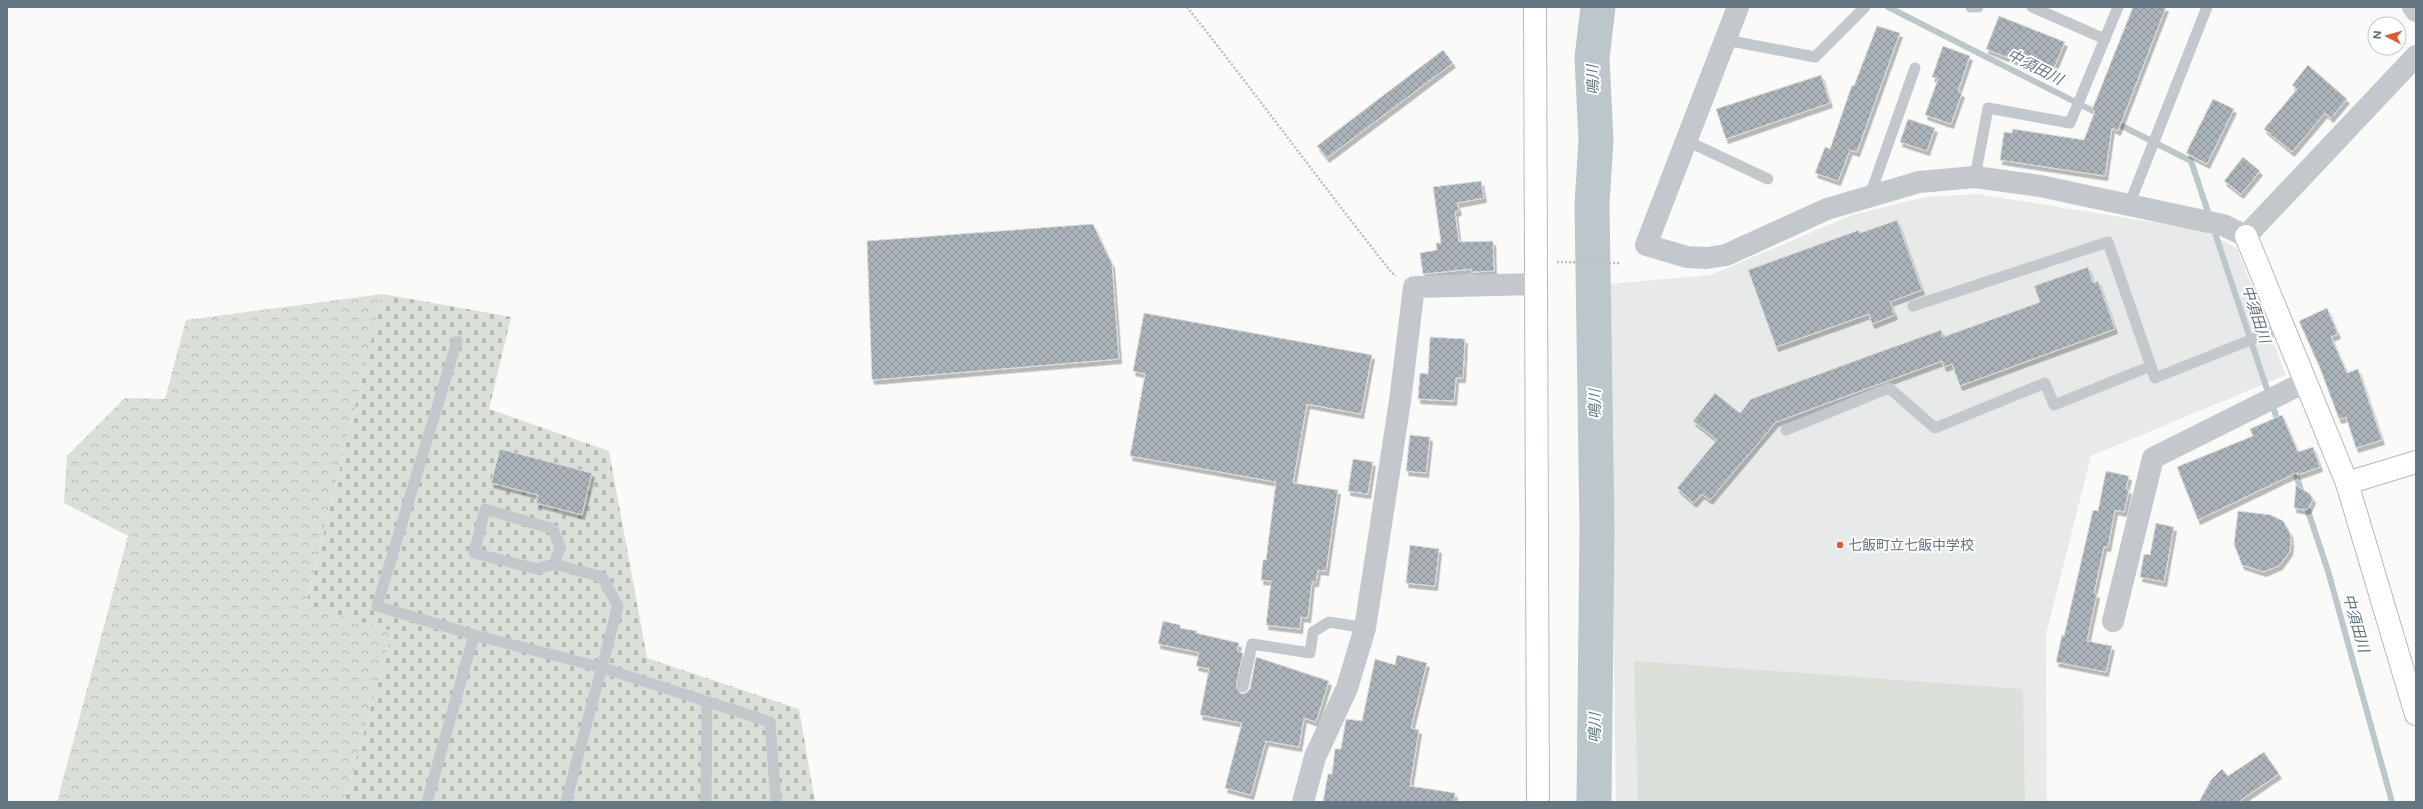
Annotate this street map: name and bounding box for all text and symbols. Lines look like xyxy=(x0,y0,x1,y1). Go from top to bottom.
north arrow xyxy=(2367,16,2407,56)
text: N xyxy=(2370,30,2384,40)
water label: 中須田川 xyxy=(2004,44,2068,90)
water label: 鳴川 xyxy=(1582,63,1603,95)
water label: 中須田川 xyxy=(2238,282,2275,347)
water label: 鳴川 xyxy=(1585,387,1604,419)
place label: 七飯町立七飯中学校 xyxy=(1848,536,1974,554)
marker: 七飯町立七飯中学校 xyxy=(1835,540,1845,550)
water label: 中須田川 xyxy=(2339,591,2374,656)
water label: 鳴川 xyxy=(1585,711,1604,743)

